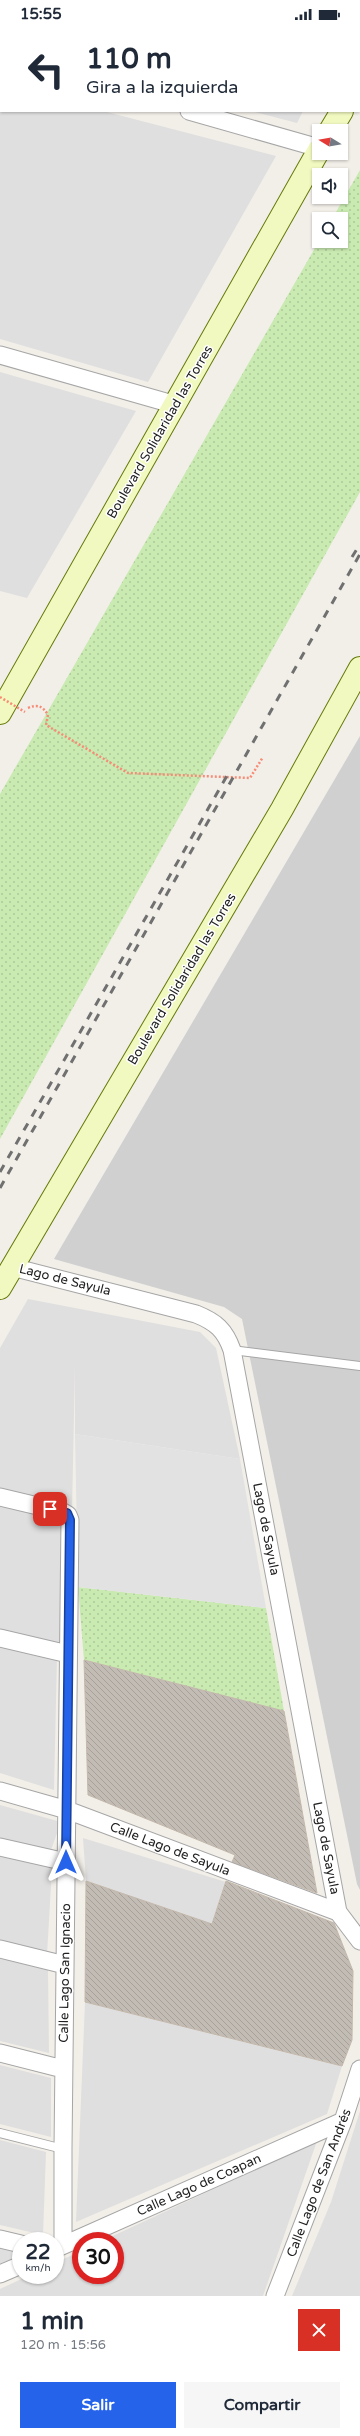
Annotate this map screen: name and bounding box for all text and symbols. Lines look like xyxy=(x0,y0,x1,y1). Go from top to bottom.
text: 15:55 xyxy=(20,5,62,23)
text: 110 m xyxy=(86,42,172,76)
icon: left xyxy=(20,44,72,96)
text: Gira a la izquierda xyxy=(86,76,238,98)
north arrow xyxy=(312,124,348,160)
map controls xyxy=(312,124,348,248)
button: sound xyxy=(312,168,348,204)
button: search xyxy=(312,212,348,248)
street label: Boulevard Solidaridad las Torres xyxy=(104,342,216,522)
street label: Boulevard Solidaridad las Torres xyxy=(124,890,240,1068)
street label: Lago de Sayula xyxy=(18,1261,112,1299)
street label: Lago de Sayula xyxy=(249,1481,283,1577)
pin xyxy=(33,1492,67,1526)
icon: arrive xyxy=(39,1498,61,1520)
street label: Lago de Sayula xyxy=(309,1800,343,1896)
street label: Calle Lago de Sayula xyxy=(108,1819,232,1879)
position arrow xyxy=(45,1841,87,1883)
street label: Calle Lago San Ignacio xyxy=(56,1903,74,2043)
street label: Calle Lago de San Andrés xyxy=(283,2107,355,2259)
street label: Calle Lago de Coapan xyxy=(134,2150,264,2220)
speed limit sign: 30 xyxy=(72,2232,124,2284)
text: 22 xyxy=(25,2241,51,2265)
text: km/h xyxy=(25,2262,51,2274)
text: 1 min xyxy=(20,2307,84,2336)
button: close xyxy=(298,2309,340,2351)
text: 120 m · 15:56 xyxy=(20,2337,106,2353)
button: Salir xyxy=(20,2382,176,2428)
button: Compartir xyxy=(184,2382,340,2428)

